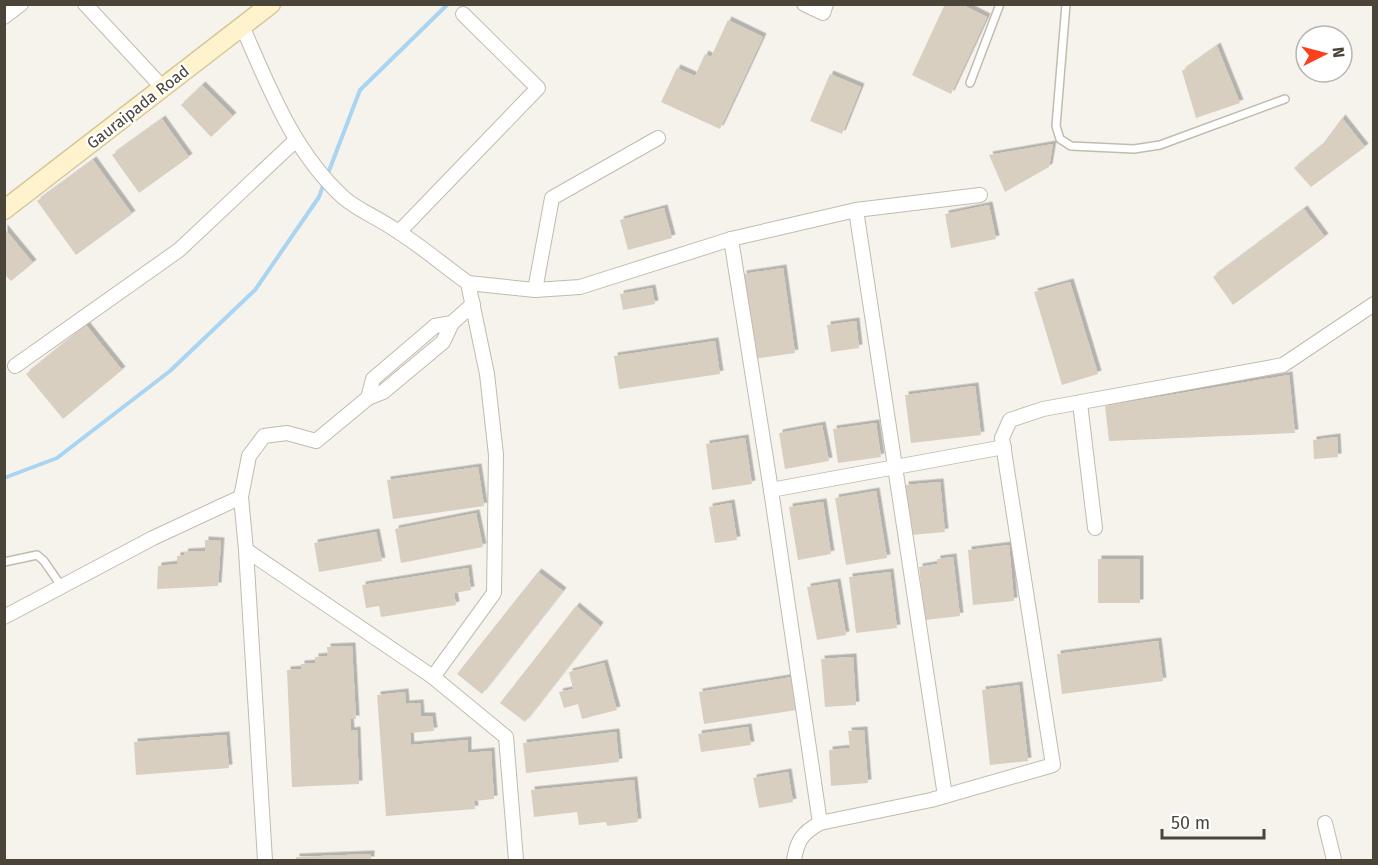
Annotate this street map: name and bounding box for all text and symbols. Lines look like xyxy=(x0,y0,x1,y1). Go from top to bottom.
north arrow xyxy=(1294,24,1354,84)
text: N xyxy=(1328,46,1348,59)
street label: Gauraipada Road xyxy=(83,61,193,153)
scale bar xyxy=(1162,802,1264,840)
text: 50 m xyxy=(1171,812,1210,834)

